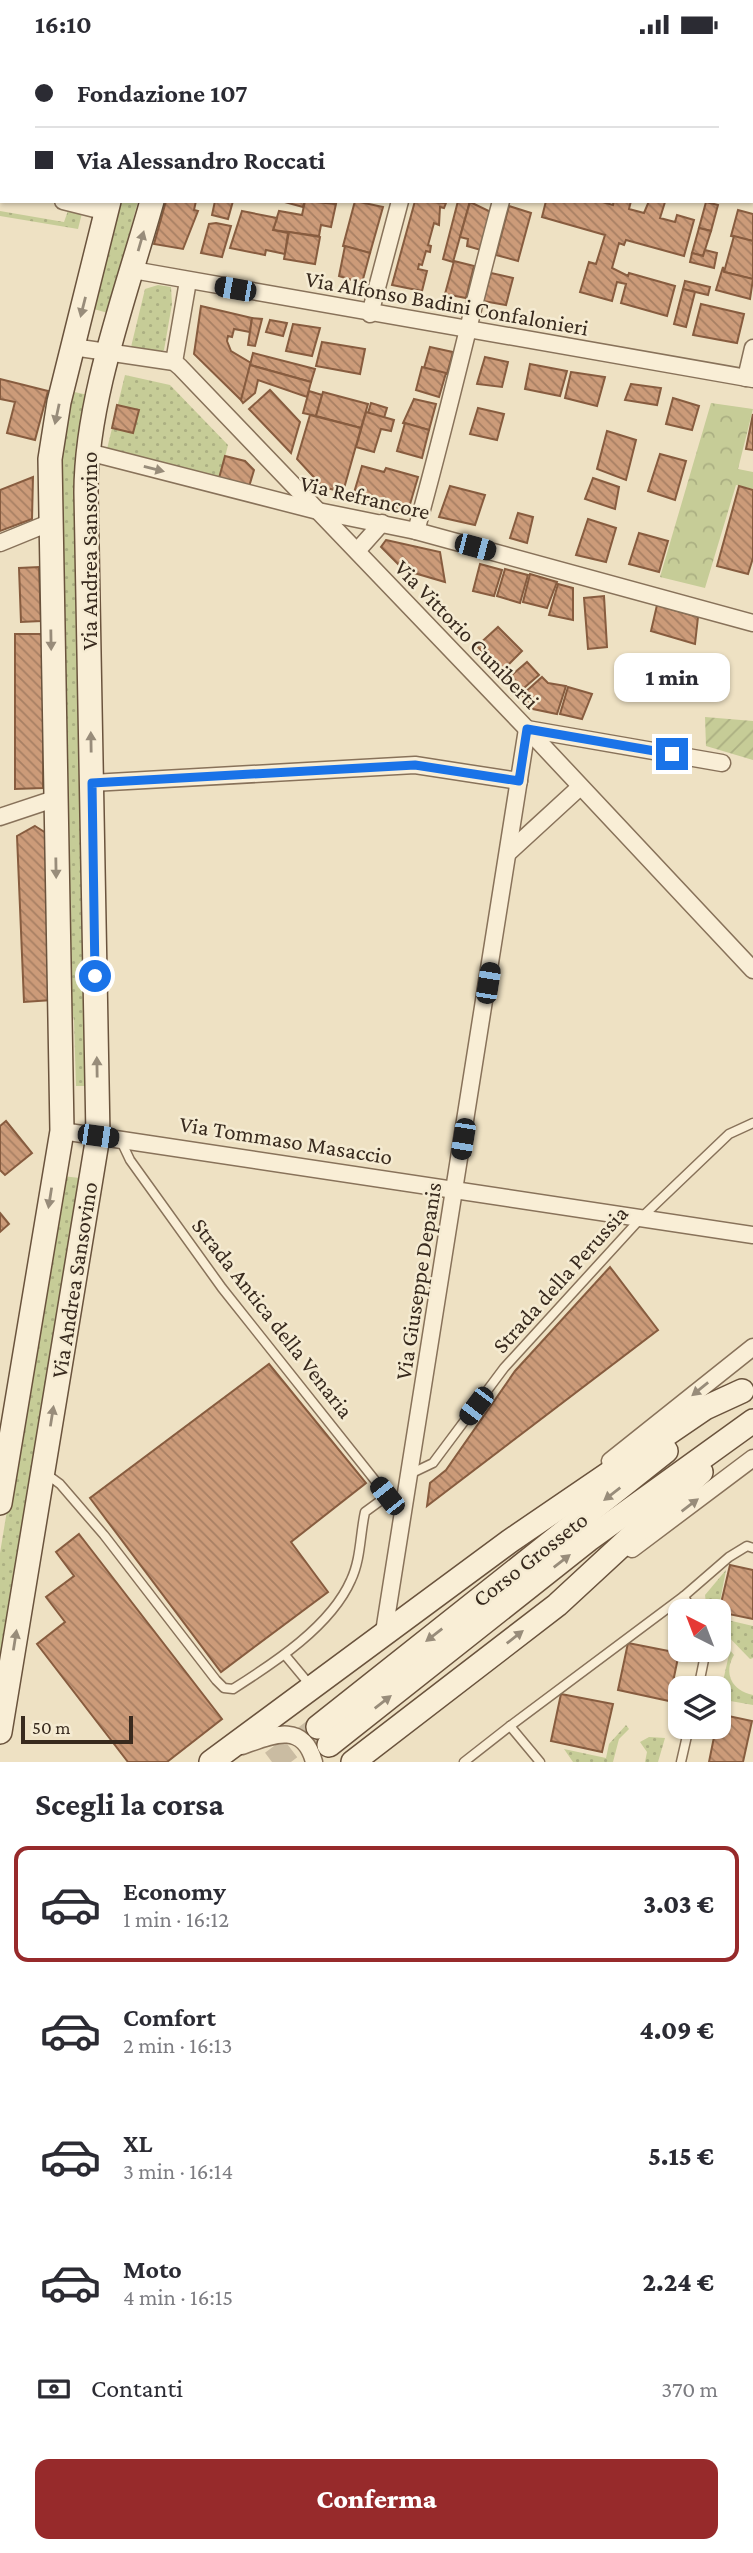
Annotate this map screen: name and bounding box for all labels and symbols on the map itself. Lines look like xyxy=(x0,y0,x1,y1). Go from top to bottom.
one-way arrow xyxy=(136,230,147,252)
street label: Via Alfonso Badini Confalonieri xyxy=(303,265,591,341)
car xyxy=(213,275,258,303)
one-way arrow xyxy=(77,296,88,318)
one-way arrow xyxy=(51,403,62,425)
street label: Via Andrea Sansovino xyxy=(76,452,102,650)
one-way arrow xyxy=(143,464,165,475)
street label: Via Refrancore xyxy=(298,469,432,525)
car xyxy=(452,531,499,563)
street label: Via Vittorio Cuniberti xyxy=(389,554,545,714)
one-way arrow xyxy=(45,630,57,652)
callout: 1 min xyxy=(614,653,730,701)
one-way arrow xyxy=(85,731,97,753)
route end xyxy=(656,738,688,770)
one-way arrow xyxy=(50,857,61,879)
route start xyxy=(79,960,111,992)
car xyxy=(475,961,502,1005)
one-way arrow xyxy=(91,1056,103,1078)
street label: Via Tommaso Masaccio xyxy=(178,1110,394,1170)
car xyxy=(450,1117,477,1161)
car xyxy=(76,1123,121,1149)
street label: Via Andrea Sansovino xyxy=(46,1180,102,1380)
street label: Via Giuseppe Depanis xyxy=(390,1180,446,1382)
one-way arrow xyxy=(44,1187,55,1209)
street label: Strada della Perussia xyxy=(487,1200,633,1358)
street label: Strada Antica della Venaria xyxy=(187,1213,359,1423)
one-way arrow xyxy=(691,1382,709,1397)
car xyxy=(455,1383,498,1429)
one-way arrow xyxy=(47,1405,58,1427)
car xyxy=(366,1473,409,1519)
one-way arrow xyxy=(603,1487,621,1501)
one-way arrow xyxy=(681,1498,699,1512)
street label: Corso Grosseto xyxy=(467,1506,593,1612)
one-way arrow xyxy=(552,1554,570,1569)
north arrow xyxy=(668,1599,732,1663)
one-way arrow xyxy=(425,1628,443,1643)
one-way arrow xyxy=(10,1629,21,1651)
one-way arrow xyxy=(506,1630,524,1645)
one-way arrow xyxy=(373,1695,391,1710)
scale bar xyxy=(21,1713,133,1745)

